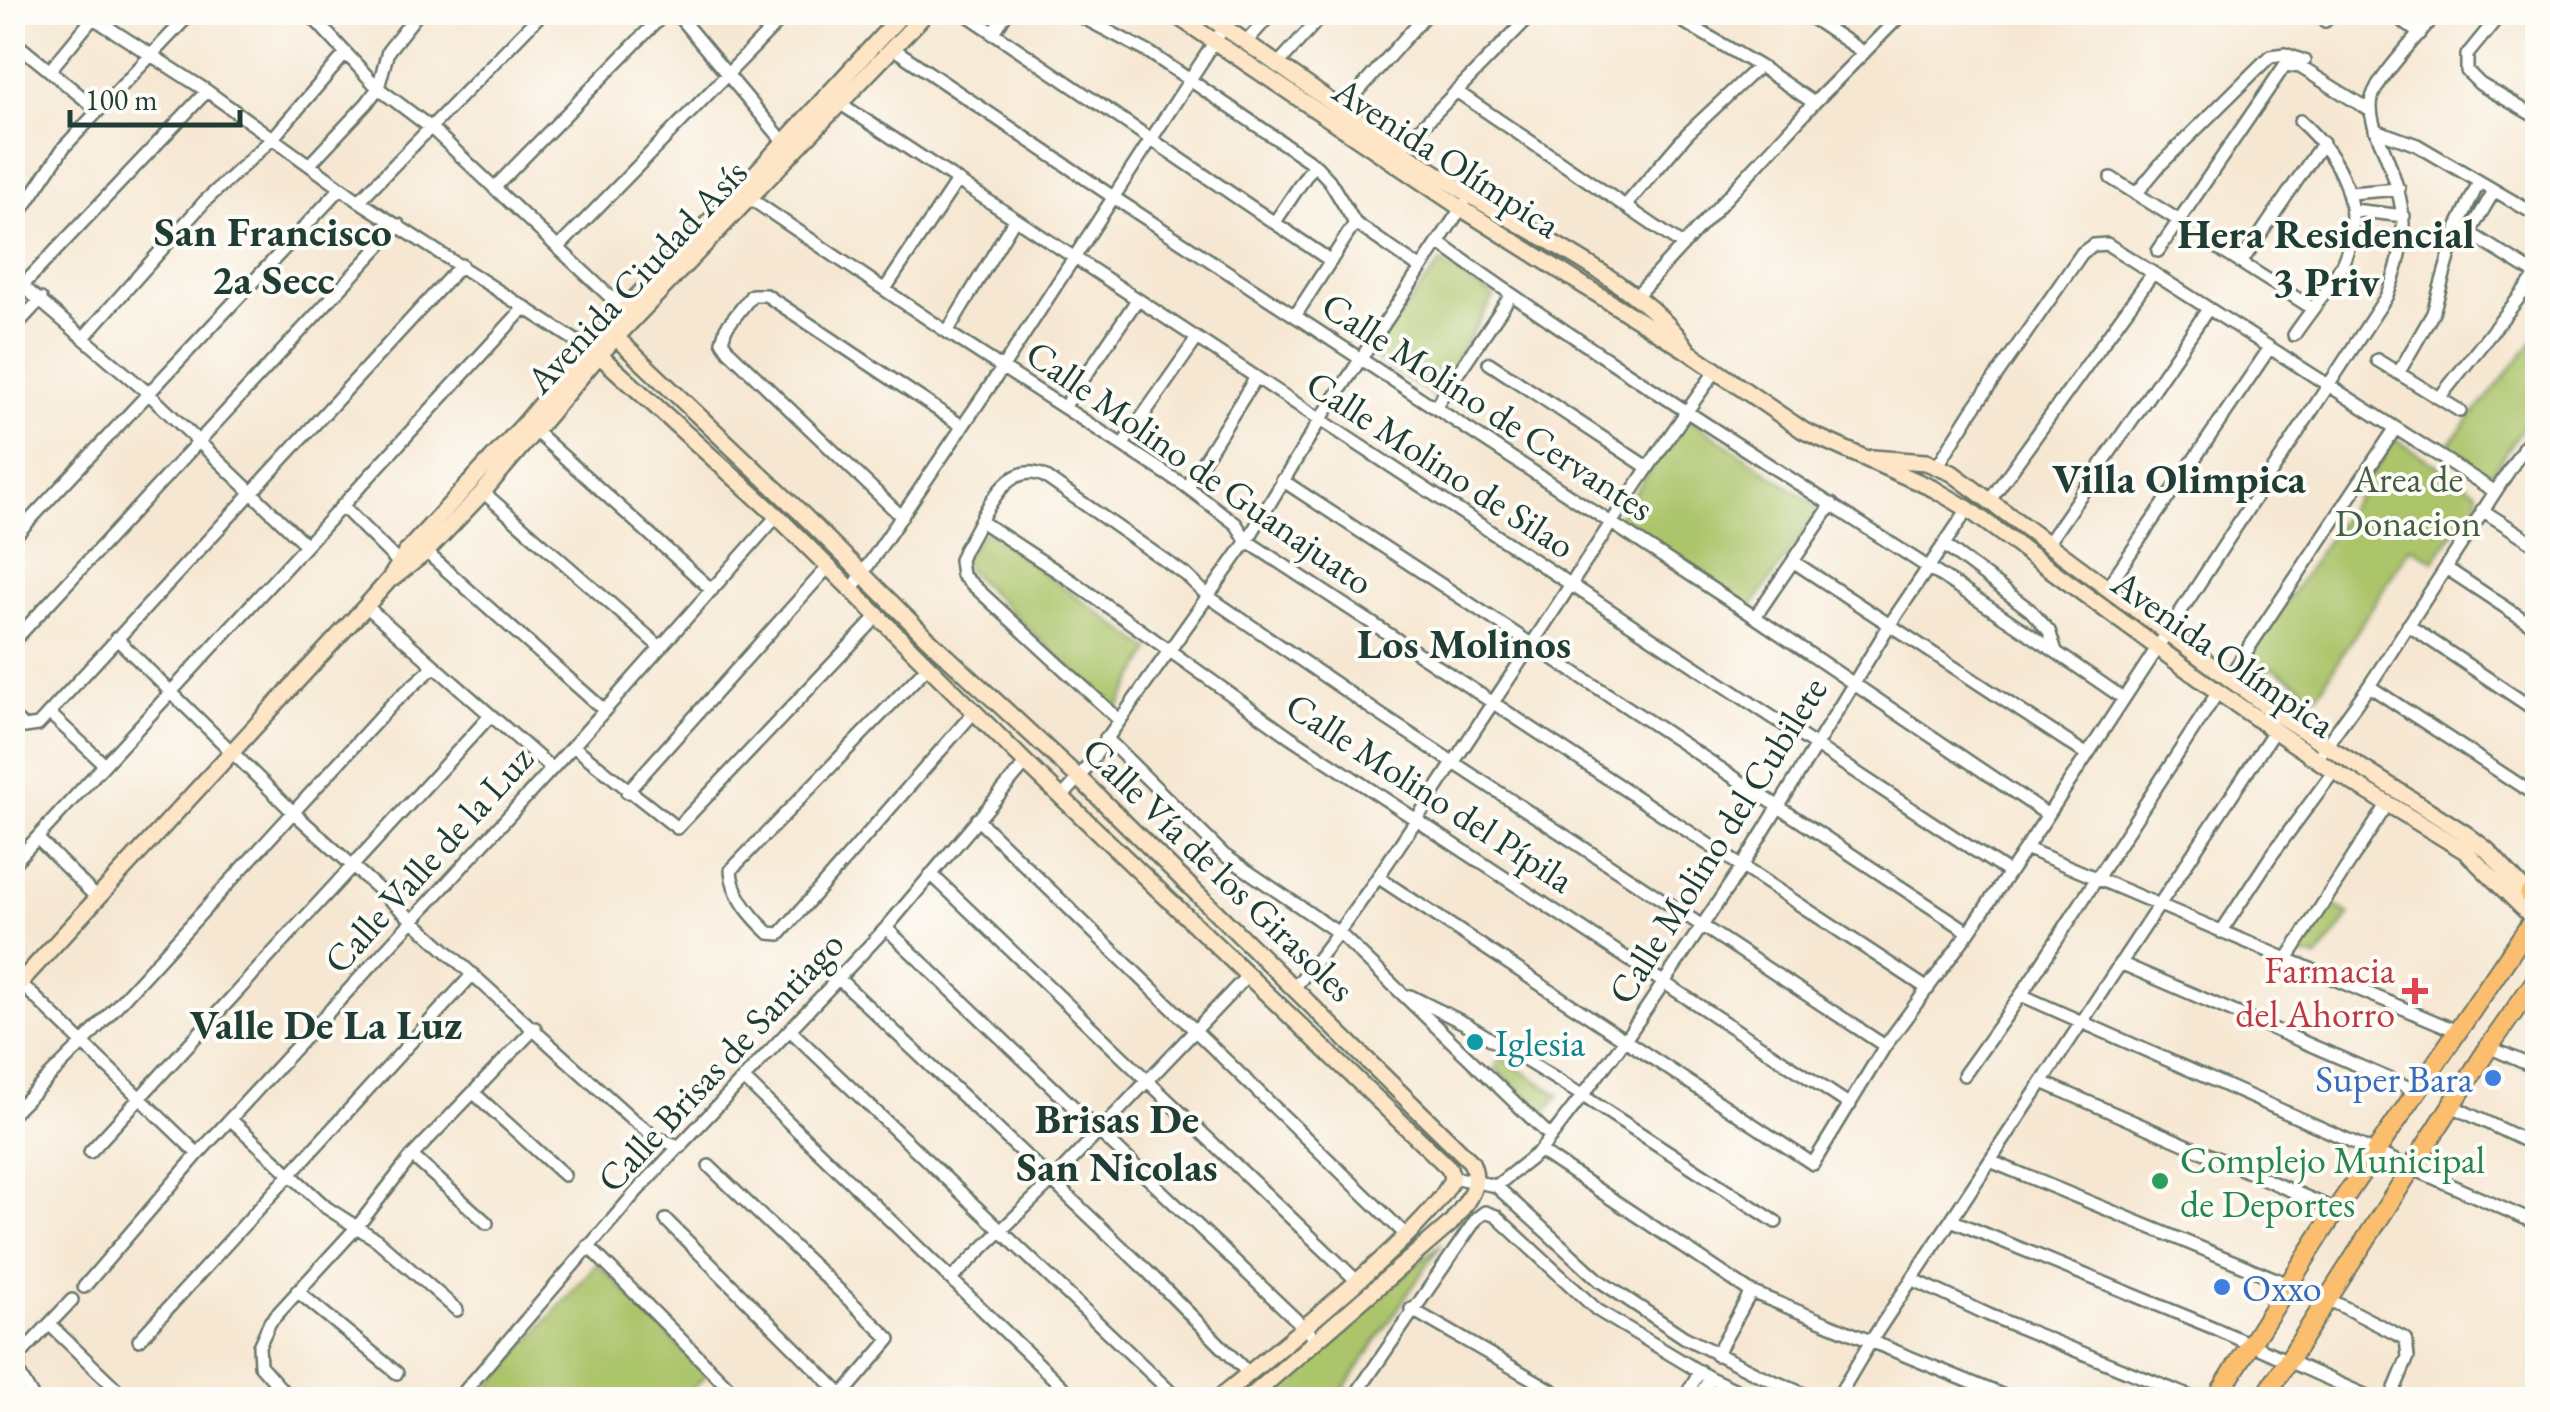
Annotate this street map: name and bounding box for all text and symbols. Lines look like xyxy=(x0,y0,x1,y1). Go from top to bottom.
scale bar xyxy=(70,65,240,127)
street label: Avenida Olímpica xyxy=(1323,65,1571,249)
text: 100 m xyxy=(85,80,158,119)
street label: Avenida Ciudad Asís xyxy=(514,148,757,404)
district label: San Francisco 2a Secc xyxy=(154,204,392,307)
district label: Hera Residencial 3 Priv xyxy=(2177,206,2475,309)
street label: Calle Molino de Cervantes xyxy=(1313,280,1663,532)
street label: Calle Molino de Guanajuato xyxy=(1017,328,1383,606)
street label: Calle Molino de Silao xyxy=(1297,359,1585,569)
district label: Villa Olimpica xyxy=(2052,451,2307,506)
park label: Area de Donacion xyxy=(2335,454,2481,547)
street label: Avenida Olímpica xyxy=(2102,557,2346,749)
district label: Los Molinos xyxy=(1357,616,1571,671)
street label: Calle Molino del Cubilete xyxy=(1596,667,1838,1013)
street label: Calle Molino del Pípila xyxy=(1277,681,1584,904)
street label: Calle Vía de los Girasoles xyxy=(1072,726,1366,1012)
street label: Calle Valle de la Luz xyxy=(313,734,544,983)
street label: Calle Brisas de Santiago xyxy=(586,920,854,1202)
place label: Farmacia del Ahorro xyxy=(2235,945,2396,1038)
marker: Farmacia del Ahorro xyxy=(2404,980,2426,1002)
district label: Valle De La Luz xyxy=(190,997,462,1052)
place label: Iglesia xyxy=(1495,1018,1586,1067)
marker: Iglesia xyxy=(1464,1031,1486,1053)
place label: Super Bara xyxy=(2315,1054,2474,1103)
marker: Super Bara xyxy=(2482,1067,2504,1089)
district label: Brisas De San Nicolas xyxy=(1016,1091,1218,1194)
place label: Complejo Municipal de Deportes xyxy=(2180,1135,2485,1228)
marker: Complejo Municipal de Deportes xyxy=(2149,1170,2171,1192)
place label: Oxxo xyxy=(2242,1263,2322,1312)
marker: Oxxo xyxy=(2211,1276,2233,1298)

